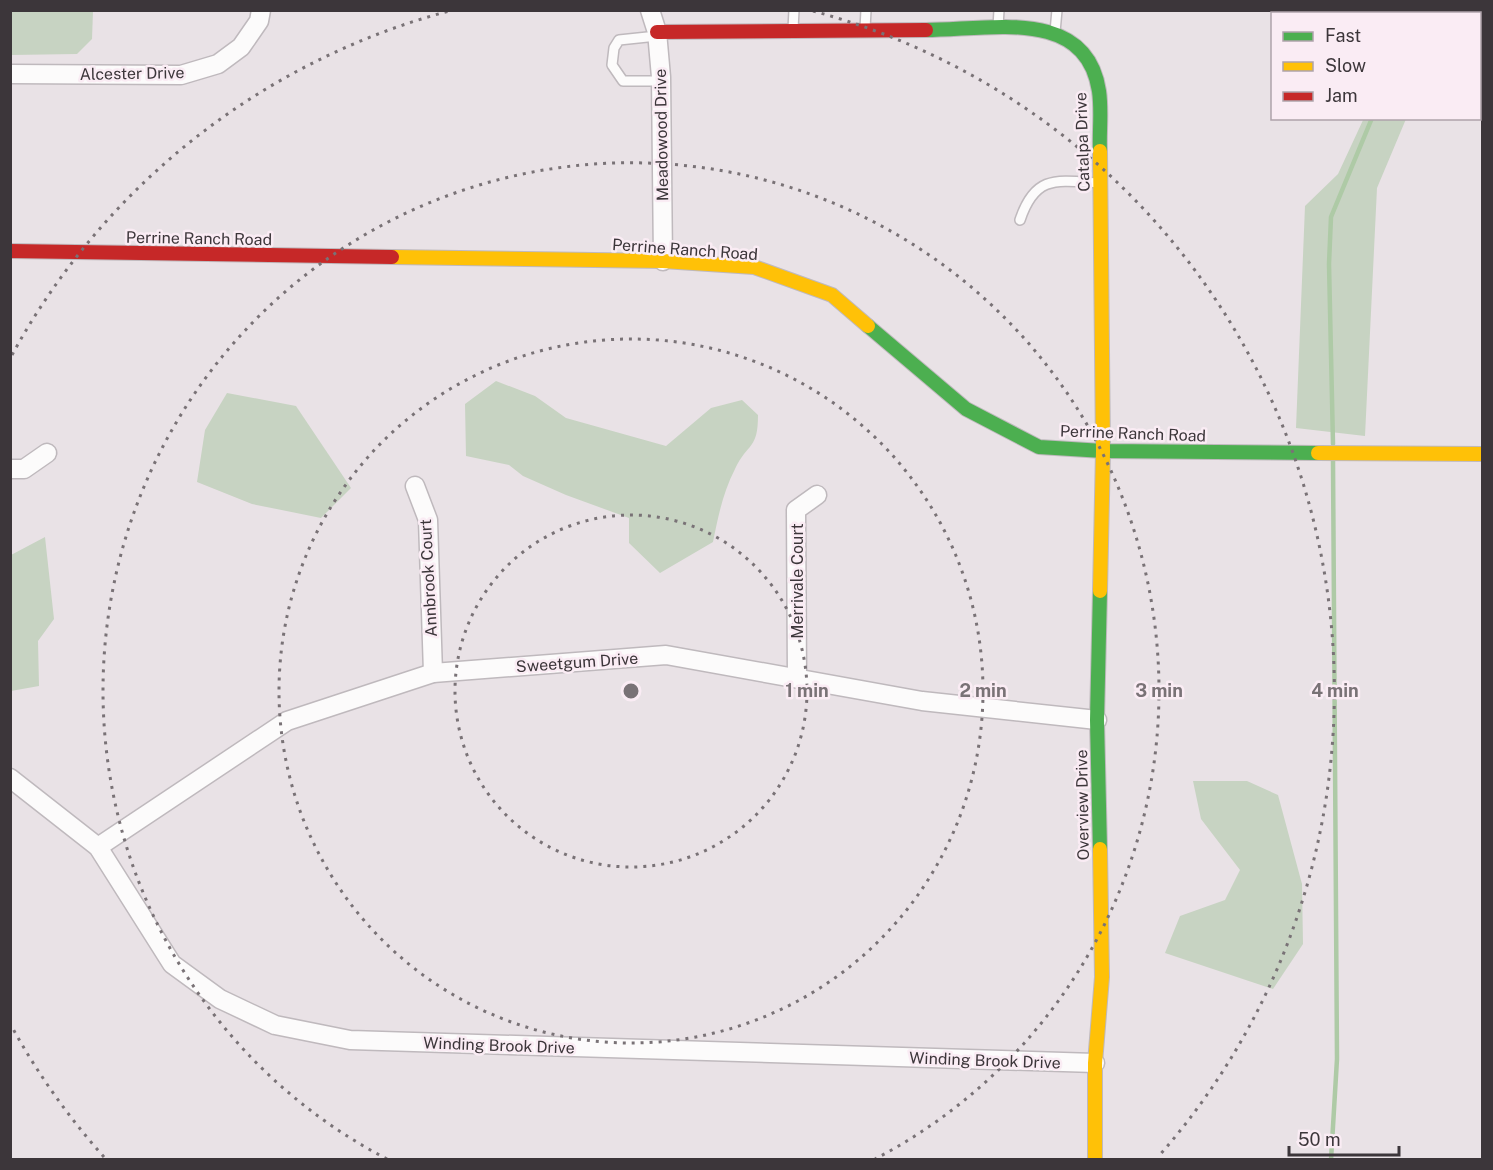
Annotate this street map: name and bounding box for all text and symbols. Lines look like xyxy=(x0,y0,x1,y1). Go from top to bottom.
legend xyxy=(1271,12,1481,120)
text: Fast xyxy=(1325,25,1361,46)
text: Slow xyxy=(1325,55,1366,76)
street label: Alcester Drive xyxy=(79,63,185,84)
street label: Meadowood Drive xyxy=(651,69,672,201)
text: Jam xyxy=(1325,85,1358,106)
street label: Catalpa Drive xyxy=(1071,92,1094,192)
street label: Perrine Ranch Road xyxy=(126,228,272,249)
street label: Perrine Ranch Road xyxy=(611,235,759,264)
street label: Perrine Ranch Road xyxy=(1060,421,1206,446)
street label: Annbrook Court xyxy=(416,518,441,637)
street label: Merrivale Court xyxy=(788,523,807,639)
street label: Sweetgum Drive xyxy=(515,649,639,676)
text: 1 min xyxy=(785,680,829,701)
text: 2 min xyxy=(959,680,1007,701)
text: 3 min xyxy=(1135,680,1183,701)
text: 4 min xyxy=(1311,680,1359,701)
centre of rings xyxy=(621,681,641,701)
street label: Overview Drive xyxy=(1072,749,1093,861)
street label: Winding Brook Drive xyxy=(423,1033,575,1058)
street label: Winding Brook Drive xyxy=(909,1048,1061,1073)
scale bar xyxy=(1289,1119,1398,1157)
text: 50 m xyxy=(1298,1129,1341,1150)

